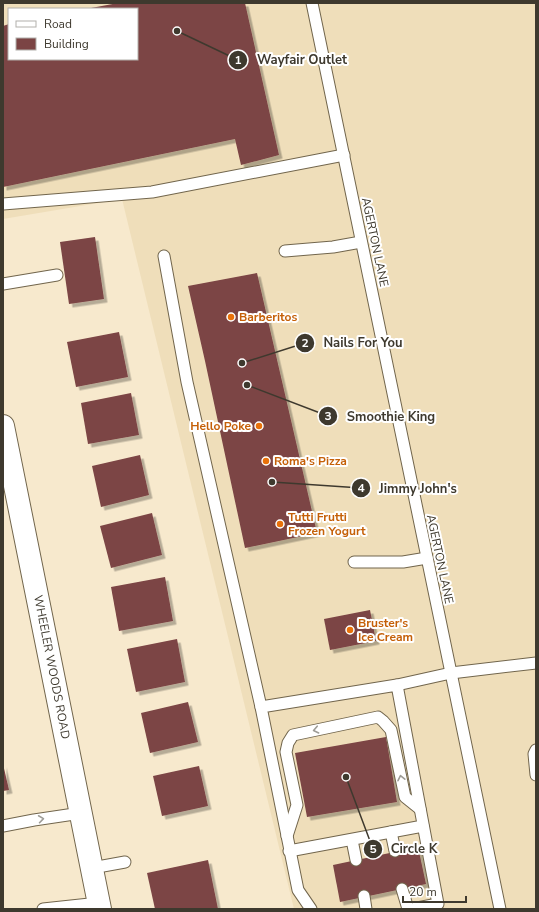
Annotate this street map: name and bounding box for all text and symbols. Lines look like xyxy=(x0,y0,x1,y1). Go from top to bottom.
legend xyxy=(8,8,138,60)
text: Road xyxy=(44,16,72,32)
text: Building xyxy=(44,36,89,52)
callout: Wayfair Outlet xyxy=(228,47,355,72)
text: Wayfair Outlet xyxy=(257,51,348,69)
text: 1 xyxy=(234,52,242,68)
street label: AGERTON LANE xyxy=(358,196,392,288)
place label: Barberitos xyxy=(239,309,297,325)
marker: Barberitos xyxy=(226,312,236,322)
callout: Nails For You xyxy=(295,330,410,355)
text: Nails For You xyxy=(323,334,403,352)
text: 2 xyxy=(301,335,309,351)
callout: Smoothie King xyxy=(318,404,443,429)
text: 3 xyxy=(324,408,332,424)
text: Smoothie King xyxy=(347,408,435,426)
place label: Hello Poke xyxy=(190,418,251,434)
marker: Hello Poke xyxy=(254,421,264,431)
place label: Roma's Pizza xyxy=(274,453,347,469)
marker: Roma's Pizza xyxy=(261,456,271,466)
callout: Jimmy John's xyxy=(351,476,465,501)
text: 4 xyxy=(357,480,365,496)
text: Jimmy John's xyxy=(378,480,457,498)
place label: Tutti Frutti Frozen Yogurt xyxy=(288,509,366,539)
street label: AGERTON LANE xyxy=(423,513,457,605)
marker: Tutti Frutti Frozen Yogurt xyxy=(275,519,285,529)
street label: WHEELER WOODS ROAD xyxy=(30,594,74,740)
place label: Bruster's Ice Cream xyxy=(358,615,413,645)
marker: Bruster's Ice Cream xyxy=(345,625,355,635)
one-way arrow xyxy=(313,726,319,734)
one-way arrow xyxy=(398,775,406,781)
one-way arrow xyxy=(38,815,44,824)
callout: Circle K xyxy=(363,836,445,861)
text: Circle K xyxy=(391,840,438,858)
text: 5 xyxy=(369,841,377,857)
scale bar xyxy=(403,878,466,904)
text: 20 m xyxy=(409,884,437,900)

